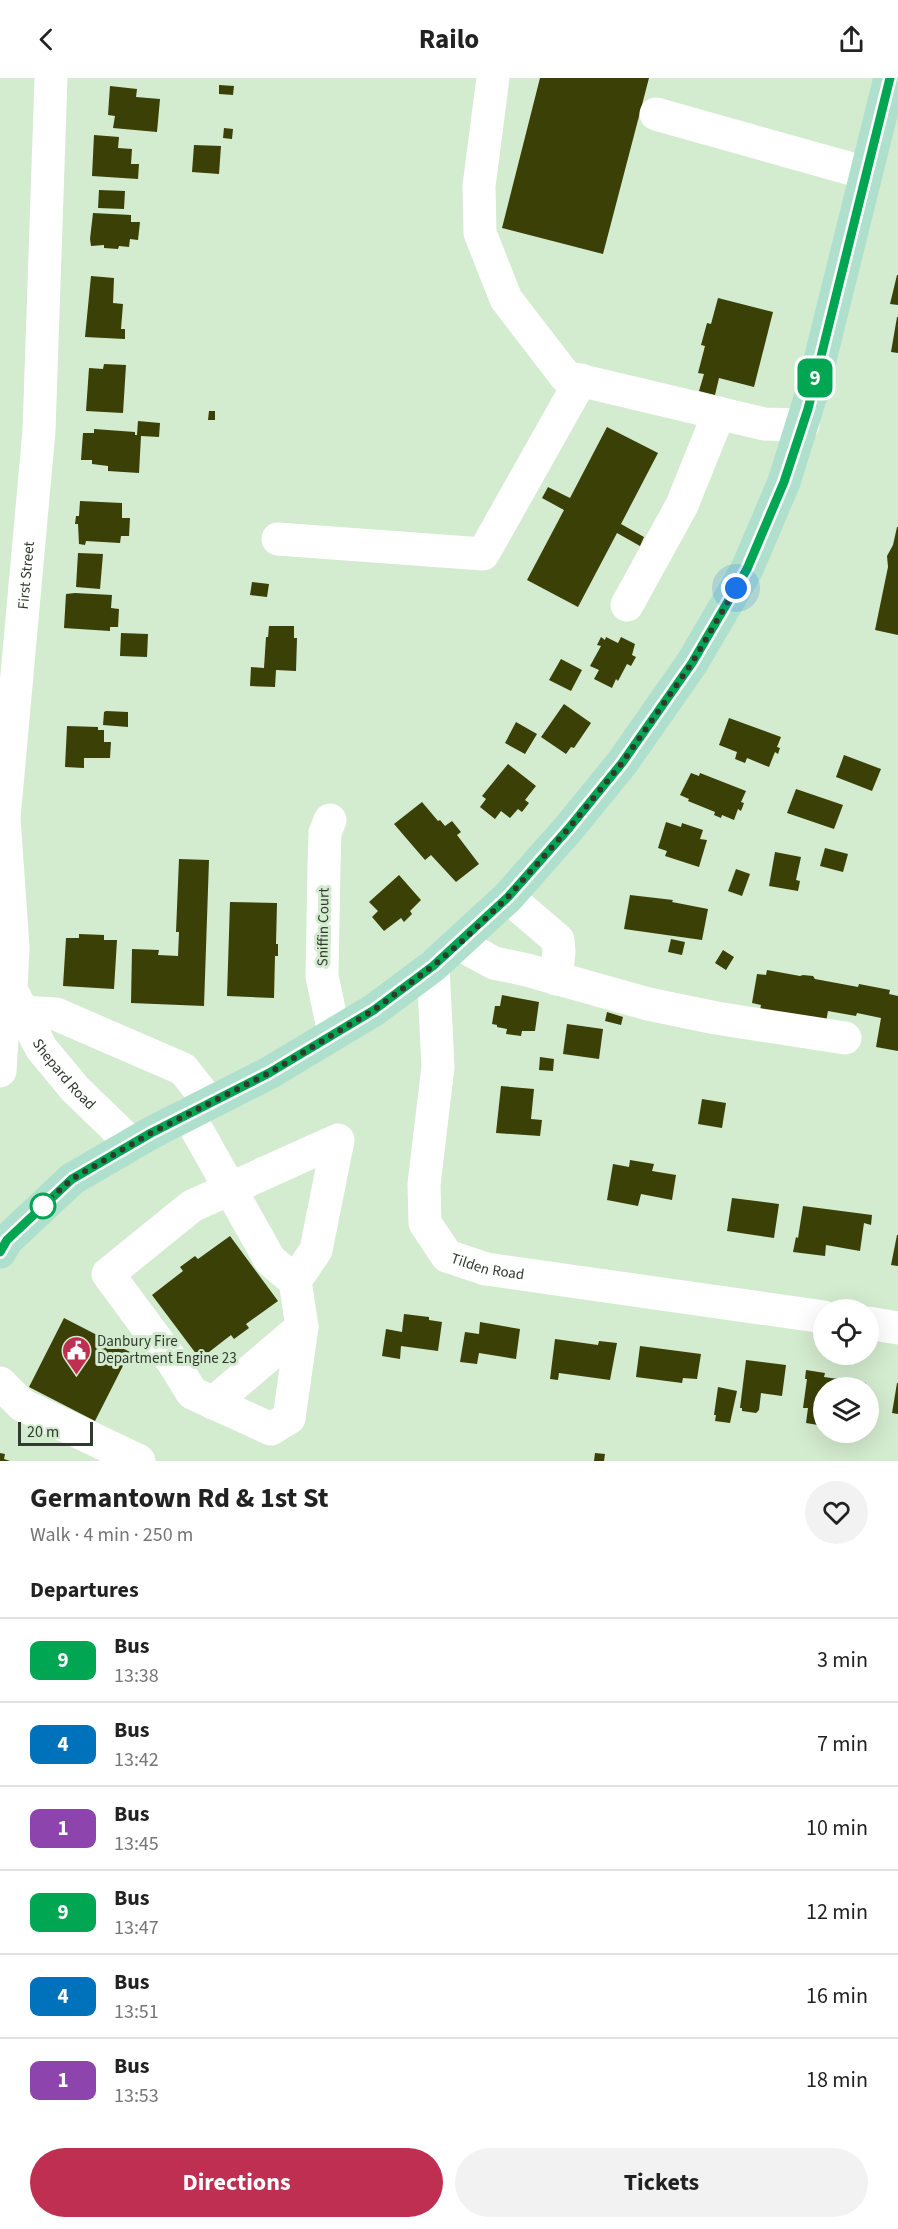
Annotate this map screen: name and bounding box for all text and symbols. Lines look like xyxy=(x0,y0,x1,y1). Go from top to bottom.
text: Railo xyxy=(419,20,479,59)
icon: back xyxy=(30,23,63,56)
icon: share xyxy=(835,23,868,56)
line badge: 9 xyxy=(796,358,834,398)
text: 9 xyxy=(809,363,821,393)
street label: First Street xyxy=(13,541,40,610)
your location xyxy=(721,573,751,603)
street label: Sniffin Court xyxy=(312,888,335,966)
street label: Shepard Road xyxy=(27,1035,100,1115)
unlabelled marker xyxy=(30,1193,56,1219)
street label: Tilden Road xyxy=(448,1248,526,1285)
map controls xyxy=(813,1299,879,1443)
button: locate xyxy=(813,1299,879,1365)
place label: Danbury Fire Department Engine 23 xyxy=(97,1331,237,1369)
public building icon: Danbury Fire Department Engine 23 xyxy=(60,1334,92,1376)
button: layers xyxy=(813,1377,879,1443)
scale bar xyxy=(18,1419,93,1446)
text: 20 m xyxy=(27,1421,59,1443)
text: Germantown Rd & 1st St xyxy=(30,1478,328,1518)
button: heart xyxy=(805,1481,868,1544)
text: Walk · 4 min · 250 m xyxy=(30,1521,193,1549)
text: Departures xyxy=(30,1574,139,1606)
text: Bus xyxy=(114,1630,150,1662)
text: 3 min xyxy=(817,1644,868,1676)
text: 9 xyxy=(57,1645,69,1675)
text: 13:38 xyxy=(114,1662,159,1690)
text: Bus xyxy=(114,1714,150,1746)
text: 7 min xyxy=(817,1728,868,1760)
text: 4 xyxy=(57,1729,69,1759)
text: 13:42 xyxy=(114,1746,159,1774)
text: Bus xyxy=(114,1798,150,1830)
text: 10 min xyxy=(806,1812,868,1844)
text: 1 xyxy=(57,1813,69,1843)
text: 13:45 xyxy=(114,1830,159,1858)
text: Bus xyxy=(114,1882,150,1914)
text: 12 min xyxy=(806,1896,868,1928)
text: 9 xyxy=(57,1897,69,1927)
text: 13:47 xyxy=(114,1914,159,1942)
text: Bus xyxy=(114,1966,150,1998)
text: 16 min xyxy=(806,1980,868,2012)
text: 4 xyxy=(57,1981,69,2011)
text: 13:51 xyxy=(114,1998,159,2026)
text: Bus xyxy=(114,2050,150,2082)
text: 18 min xyxy=(806,2064,868,2096)
text: 1 xyxy=(57,2065,69,2095)
text: 13:53 xyxy=(114,2082,159,2110)
button: Directions xyxy=(30,2148,443,2217)
button: Tickets xyxy=(455,2148,868,2217)

